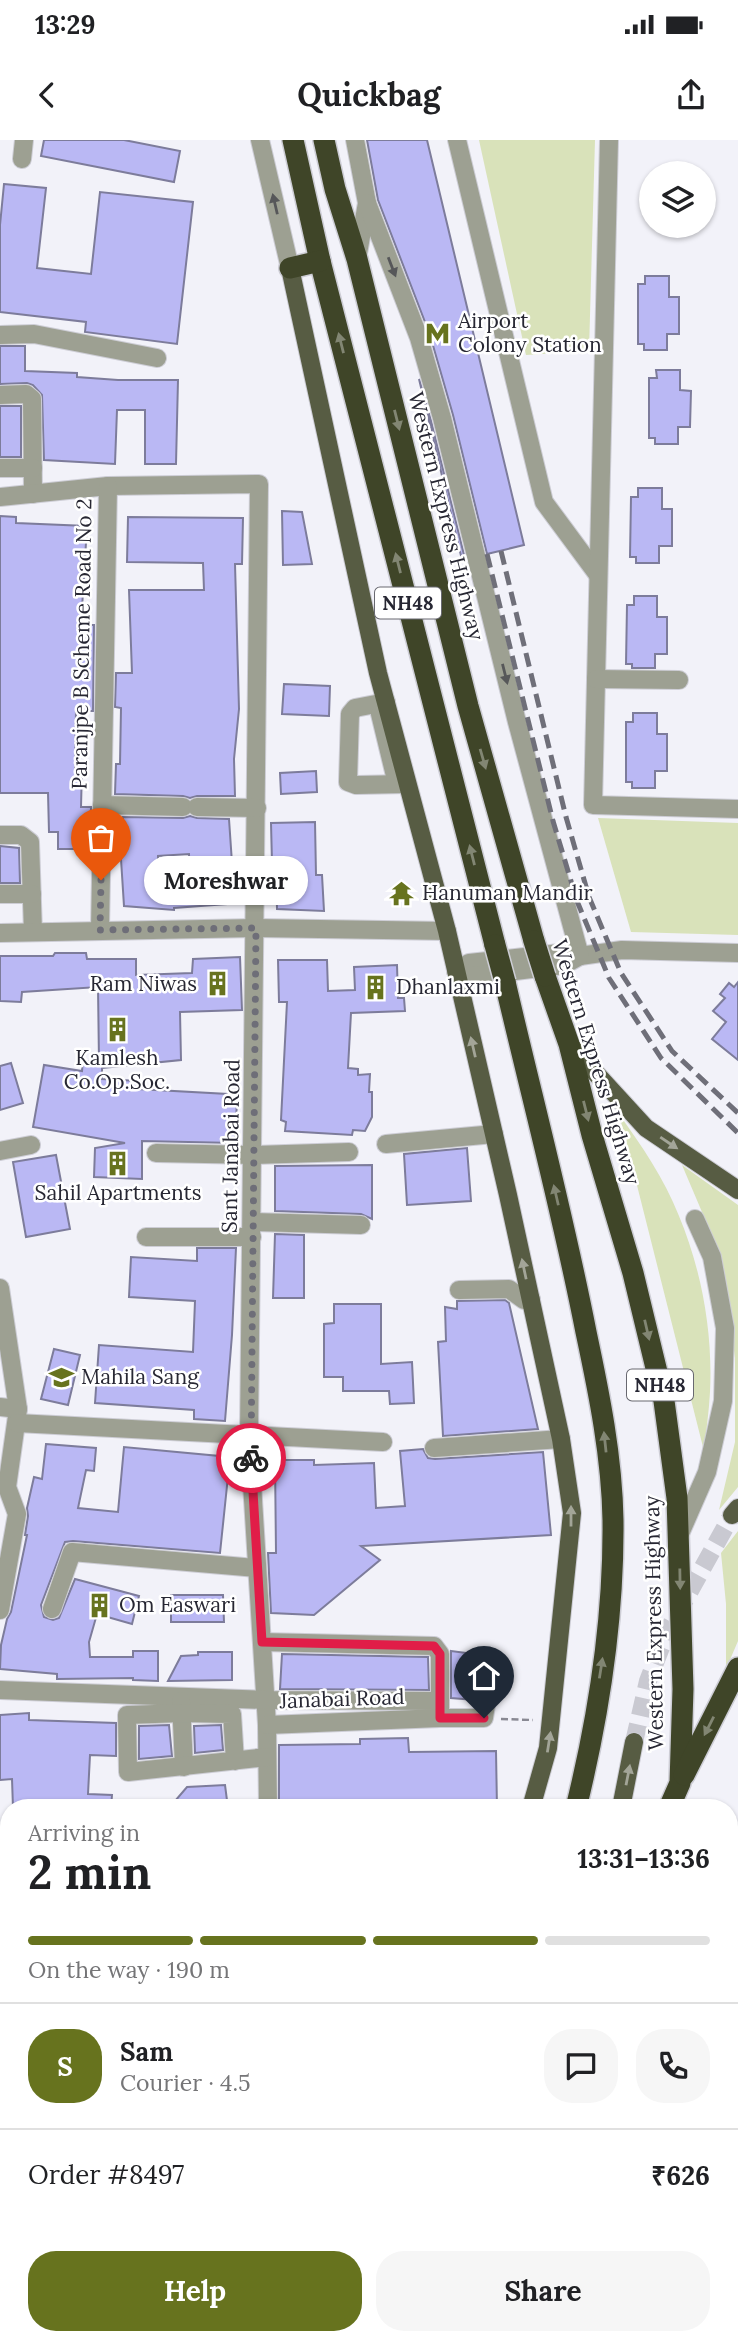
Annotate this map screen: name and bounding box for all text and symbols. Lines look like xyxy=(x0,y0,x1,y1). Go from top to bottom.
text: 13:29 xyxy=(35,8,95,41)
text: Quickbag xyxy=(297,74,441,115)
icon: back xyxy=(28,76,66,114)
icon: share xyxy=(672,76,710,114)
map controls xyxy=(639,161,716,238)
button: layers xyxy=(639,161,716,238)
one-way arrow xyxy=(270,193,281,215)
one-way arrow xyxy=(386,256,397,277)
place label: Airport Colony Station xyxy=(457,307,602,358)
metro station icon: Airport Colony Station xyxy=(424,319,452,347)
one-way arrow xyxy=(335,332,346,354)
street label: Western Express Highway xyxy=(403,389,490,643)
one-way arrow xyxy=(392,409,403,431)
street label: Paranjpe B Scheme Road No 2 xyxy=(65,498,98,790)
one-way arrow xyxy=(392,552,403,574)
road number: NH48 xyxy=(375,587,441,618)
one-way arrow xyxy=(500,663,511,685)
one-way arrow xyxy=(478,749,489,771)
pin xyxy=(71,808,131,880)
icon: bag xyxy=(82,819,120,857)
one-way arrow xyxy=(466,844,477,866)
callout: Moreshwar xyxy=(143,856,308,904)
text: Moreshwar xyxy=(164,866,288,895)
temple icon: Hanuman Mandir xyxy=(388,879,416,907)
place label: Hanuman Mandir xyxy=(422,879,593,906)
street label: Western Express Highway xyxy=(546,936,647,1188)
place label: Ram Niwas xyxy=(90,970,197,997)
building icon: Ram Niwas xyxy=(203,970,231,998)
building icon: Dhanlaxmi xyxy=(362,973,390,1001)
place label: Dhanlaxmi xyxy=(396,973,500,1000)
building icon: Kamlesh Co.Op.Soc. xyxy=(103,1015,131,1043)
one-way arrow xyxy=(468,1036,479,1058)
place label: Kamlesh Co.Op.Soc. xyxy=(64,1044,170,1095)
street label: Sant Janabai Road xyxy=(215,1059,246,1233)
one-way arrow xyxy=(581,1100,592,1122)
one-way arrow xyxy=(659,1137,679,1150)
building icon: Sahil Apartments xyxy=(104,1150,132,1178)
place label: Sahil Apartments xyxy=(35,1179,201,1206)
one-way arrow xyxy=(550,1184,561,1206)
one-way arrow xyxy=(518,1257,529,1279)
one-way arrow xyxy=(642,1319,653,1341)
school or university icon: Mahila Sang xyxy=(47,1363,75,1391)
place label: Mahila Sang xyxy=(81,1363,199,1390)
road number: NH48 xyxy=(627,1370,693,1400)
courier xyxy=(216,1423,286,1493)
one-way arrow xyxy=(599,1431,610,1453)
icon: bike xyxy=(232,1439,270,1477)
street label: Western Express Highway xyxy=(638,1495,669,1751)
one-way arrow xyxy=(565,1505,577,1527)
one-way arrow xyxy=(674,1568,686,1590)
building icon: Om Easwari xyxy=(85,1591,113,1619)
place label: Om Easwari xyxy=(119,1591,236,1618)
pin xyxy=(454,1646,514,1718)
icon: home xyxy=(465,1657,503,1695)
one-way arrow xyxy=(596,1657,607,1679)
street label: Janabai Road xyxy=(278,1683,405,1714)
one-way arrow xyxy=(703,1716,714,1736)
one-way arrow xyxy=(543,1731,554,1753)
one-way arrow xyxy=(622,1764,633,1786)
text: Arriving in xyxy=(28,1818,140,1847)
text: 13:31–13:36 xyxy=(578,1842,710,1875)
text: 2 min xyxy=(28,1843,151,1902)
text: On the way · 190 m xyxy=(28,1955,230,1984)
button: chat xyxy=(544,2029,618,2103)
button: phone xyxy=(636,2029,710,2103)
text: Sam xyxy=(120,2035,173,2068)
text: S xyxy=(57,2050,73,2083)
text: Courier · 4.5 xyxy=(120,2068,251,2097)
text: Order #8497 xyxy=(28,2158,184,2191)
text: ₹626 xyxy=(651,2159,710,2192)
button: Help xyxy=(28,2251,362,2331)
button: Share xyxy=(376,2251,710,2331)

